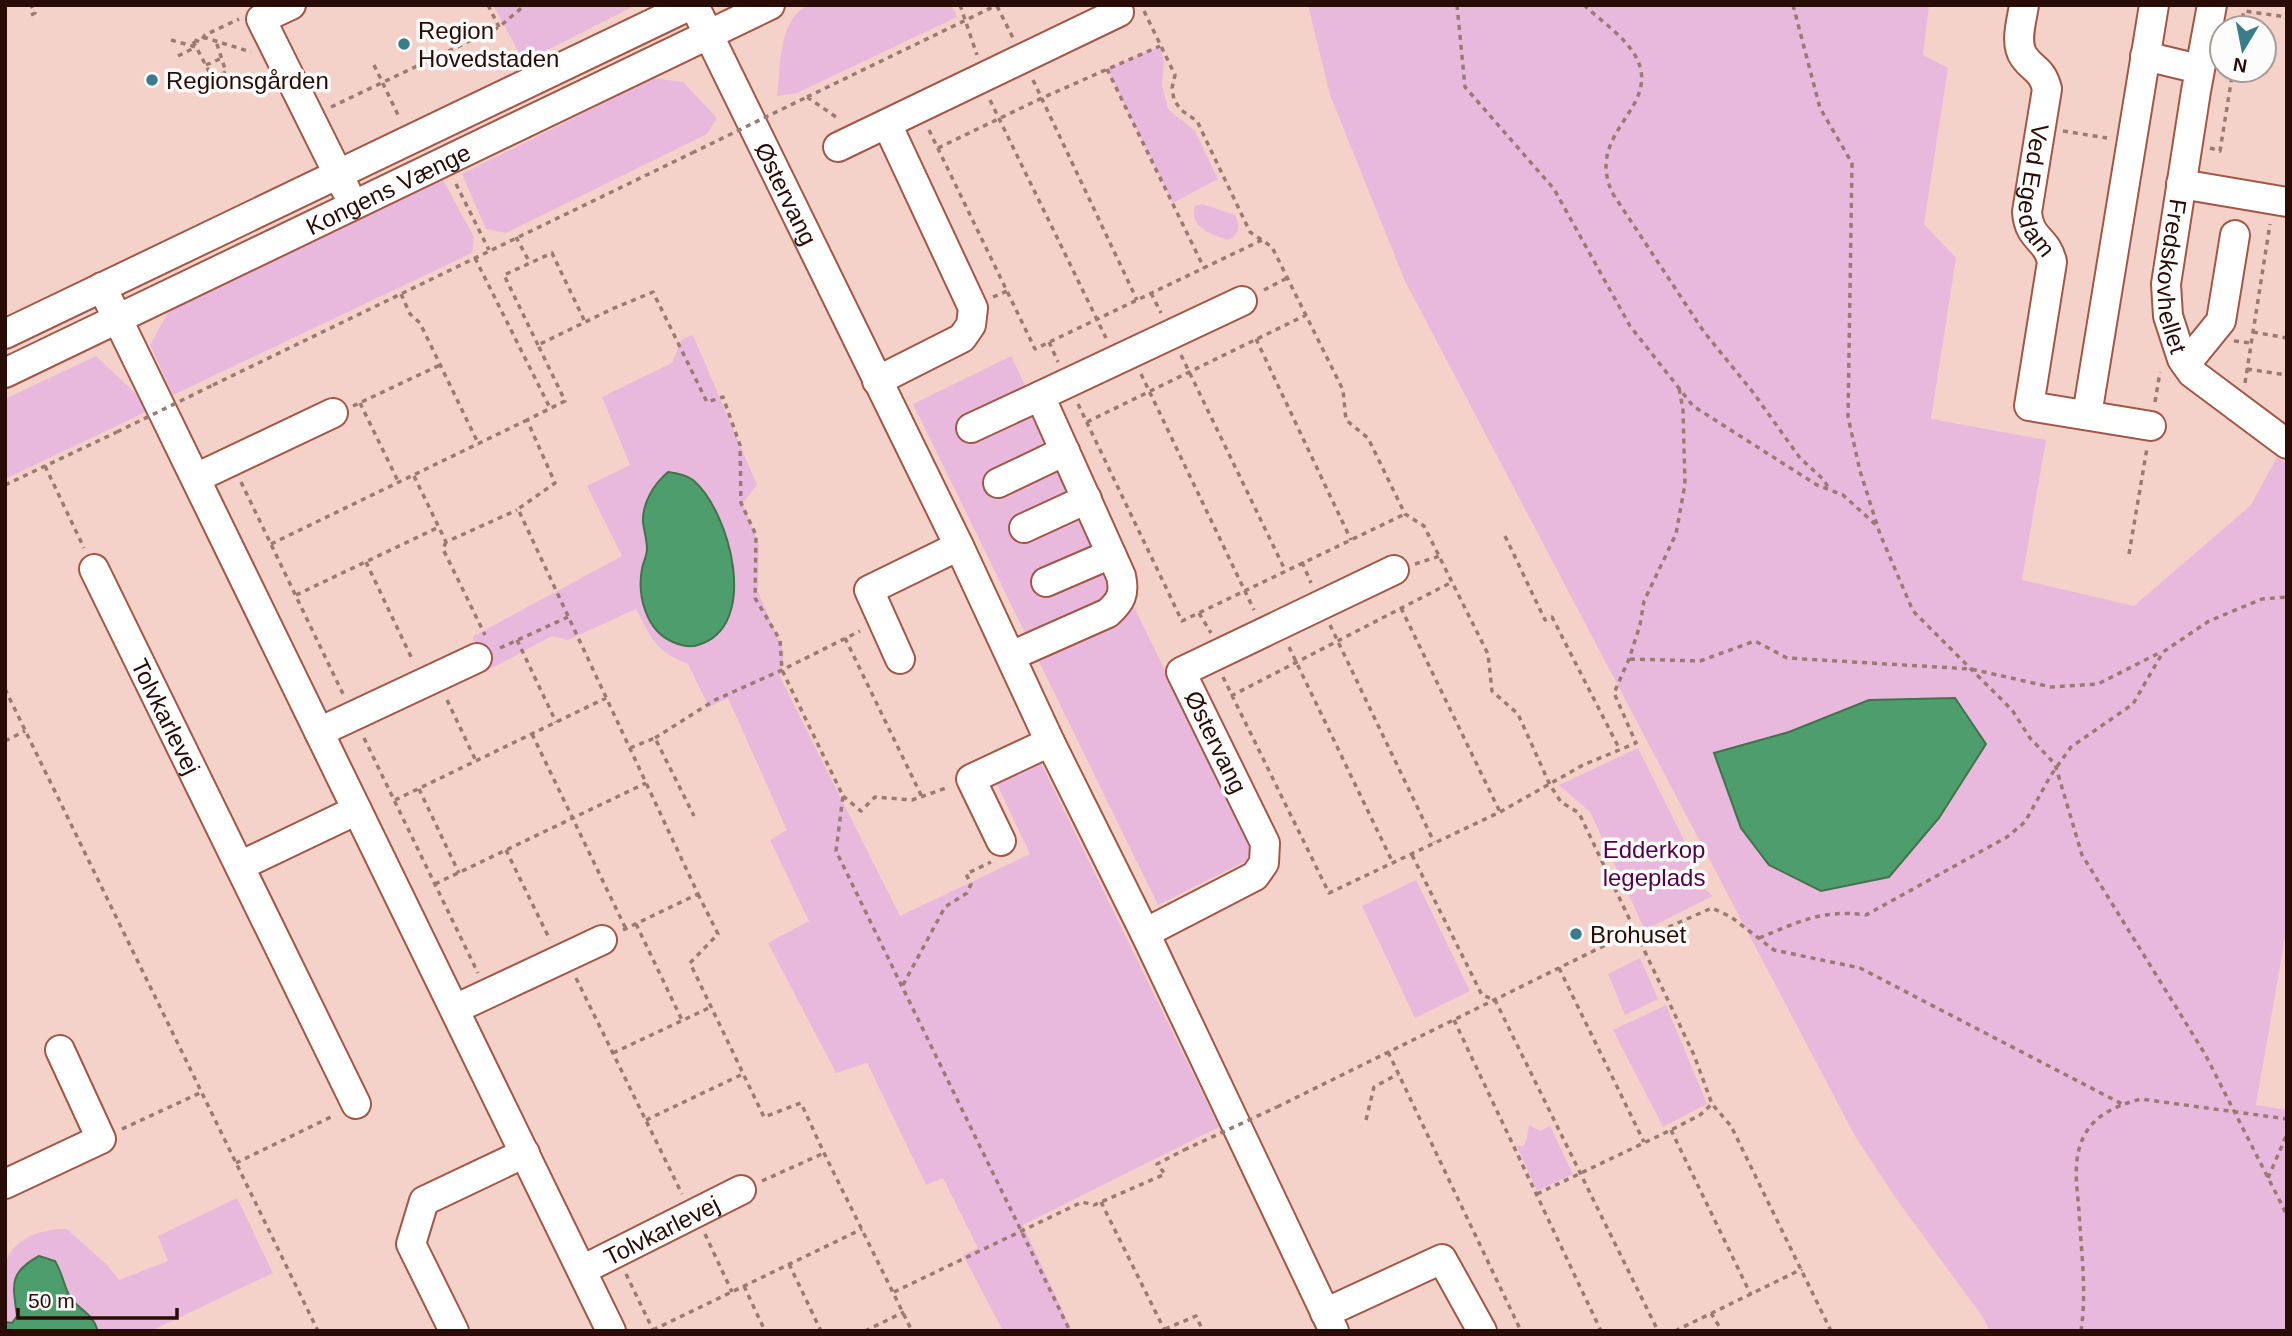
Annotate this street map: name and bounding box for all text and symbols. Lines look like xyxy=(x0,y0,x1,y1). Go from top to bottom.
north arrow xyxy=(2208,14,2278,84)
place label: Region Hovedstaden xyxy=(418,17,559,72)
marker: Region Hovedstaden xyxy=(396,36,412,52)
text: N xyxy=(2232,54,2249,77)
place label: Regionsgården xyxy=(166,67,329,94)
marker: Regionsgården xyxy=(144,72,160,88)
street label: Ved Egedam xyxy=(2013,122,2061,262)
street label: Kongens Vænge xyxy=(302,138,474,240)
street label: Østervang xyxy=(750,138,823,249)
street label: Fredskovhellet xyxy=(2153,197,2193,357)
street label: Tolvkarlevej xyxy=(126,654,206,779)
street label: Østervang xyxy=(1180,686,1252,798)
park label: Edderkop legeplads xyxy=(1603,836,1705,891)
place label: Brohuset xyxy=(1590,921,1686,948)
marker: Brohuset xyxy=(1568,926,1584,942)
street label: Tolvkarlevej xyxy=(599,1190,724,1270)
scale bar xyxy=(18,1276,177,1320)
text: 50 m xyxy=(28,1289,75,1312)

